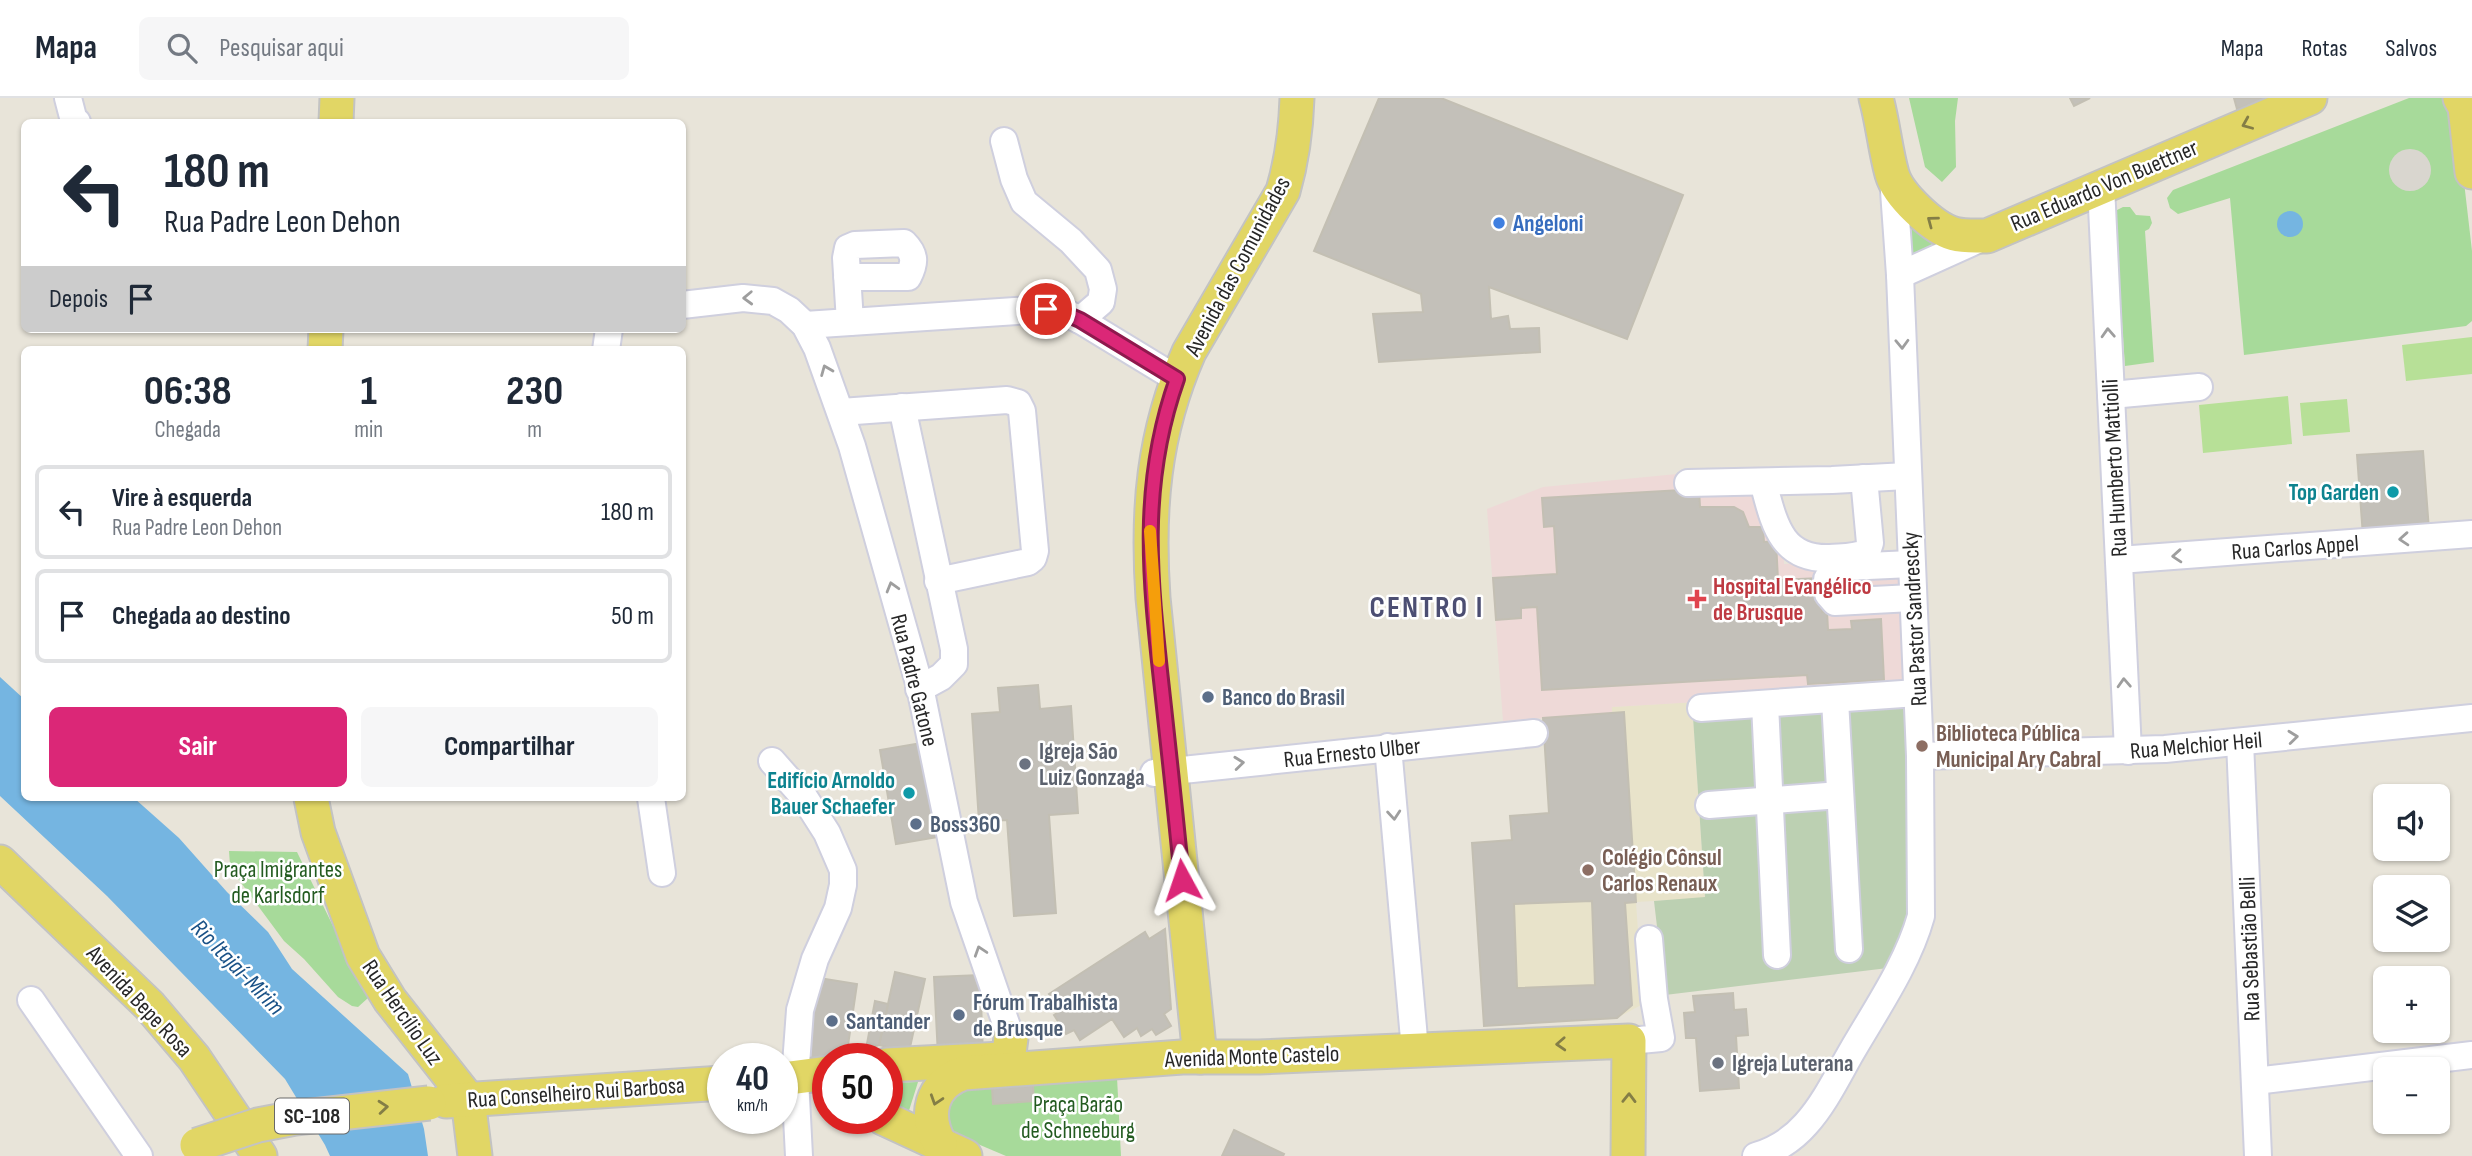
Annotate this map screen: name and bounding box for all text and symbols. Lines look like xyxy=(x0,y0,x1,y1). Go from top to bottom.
search box xyxy=(139,17,629,80)
text: Mapa xyxy=(35,28,97,68)
icon: search xyxy=(163,29,201,67)
text: Pesquisar aqui xyxy=(219,33,344,64)
text: Mapa xyxy=(2221,34,2264,63)
text: Rotas xyxy=(2302,34,2347,63)
text: Salvos xyxy=(2385,34,2437,63)
one-way arrow xyxy=(2241,116,2253,130)
street label: Rua Eduardo Von Buettner xyxy=(2007,134,2203,238)
text: 180 m xyxy=(164,143,270,202)
icon: left xyxy=(49,147,140,238)
street label: Avenida das Comunidades xyxy=(1178,172,1297,362)
text: Rua Padre Leon Dehon xyxy=(164,203,401,242)
place label: Angeloni xyxy=(1512,210,1583,238)
marker: Angeloni xyxy=(1491,215,1507,231)
one-way arrow xyxy=(1927,217,1939,229)
pin xyxy=(1016,279,1076,339)
icon: arrive xyxy=(122,280,160,318)
text: Depois xyxy=(49,284,108,315)
icon: arrive xyxy=(1027,290,1065,328)
one-way arrow xyxy=(742,291,753,306)
one-way arrow xyxy=(2100,328,2115,339)
one-way arrow xyxy=(1895,338,1910,349)
one-way arrow xyxy=(820,365,834,377)
text: 06:38 xyxy=(144,366,232,417)
text: 1 xyxy=(361,366,377,417)
text: 230 xyxy=(506,366,563,417)
street label: Rua Humberto Mattiolli xyxy=(2096,378,2134,558)
text: Chegada xyxy=(154,416,221,444)
text: min xyxy=(354,416,383,444)
text: m xyxy=(527,416,542,444)
place label: Top Garden xyxy=(2288,479,2379,507)
text: Vire à esquerda xyxy=(112,483,252,514)
marker: Top Garden xyxy=(2385,484,2401,500)
icon: left xyxy=(53,493,91,531)
text: 180 m xyxy=(601,497,654,528)
text: Rua Padre Leon Dehon xyxy=(112,514,282,542)
street label: Rua Carlos Appel xyxy=(2230,530,2360,566)
street label: Rua Pastor Sandrescky xyxy=(1896,531,1934,707)
one-way arrow xyxy=(2398,531,2409,546)
one-way arrow xyxy=(2171,548,2182,563)
place label: Hospital Evangélico de Brusque xyxy=(1713,573,1872,627)
one-way arrow xyxy=(886,582,901,594)
marker: Hospital Evangélico de Brusque xyxy=(1687,589,1707,609)
district label: CENTRO I xyxy=(1370,590,1484,626)
icon: arrive xyxy=(53,597,91,635)
text: Chegada ao destino xyxy=(112,601,291,632)
text: 50 m xyxy=(611,601,654,632)
street label: Rua Padre Gatone xyxy=(884,611,944,749)
one-way arrow xyxy=(2117,677,2132,688)
place label: Banco do Brasil xyxy=(1222,684,1345,712)
marker: Banco do Brasil xyxy=(1200,689,1216,705)
button: Sair xyxy=(49,707,347,787)
button: Compartilhar xyxy=(361,707,658,787)
place label: Biblioteca Pública Municipal Ary Cabral xyxy=(1936,720,2101,774)
street label: Rua Melchior Heil xyxy=(2129,726,2263,766)
one-way arrow xyxy=(2288,730,2299,745)
street label: Rua Ernesto Ulber xyxy=(1282,732,1422,774)
place label: Igreja São Luiz Gonzaga xyxy=(1039,738,1145,792)
marker: Biblioteca Pública Municipal Ary Cabral xyxy=(1914,738,1930,754)
marker: Igreja São Luiz Gonzaga xyxy=(1017,756,1033,772)
one-way arrow xyxy=(1233,756,1245,771)
place label: Edifício Arnoldo Bauer Schaefer xyxy=(767,767,895,821)
map controls xyxy=(2373,784,2450,1134)
button: sound xyxy=(2373,784,2450,861)
marker: Edifício Arnoldo Bauer Schaefer xyxy=(901,785,917,801)
one-way arrow xyxy=(1386,810,1401,821)
place label: Boss360 xyxy=(930,811,1001,839)
marker: Boss360 xyxy=(908,816,924,832)
position arrow xyxy=(1145,843,1219,917)
place label: Colégio Cônsul Carlos Renaux xyxy=(1602,844,1722,898)
park label: Praça Imigrantes de Karlsdorf xyxy=(214,856,342,910)
marker: Colégio Cônsul Carlos Renaux xyxy=(1580,862,1596,878)
button: layers xyxy=(2373,875,2450,952)
street label: Rua Sebastião Belli xyxy=(2233,876,2267,1022)
water label: Rio Itajaí-Mirim xyxy=(185,914,290,1021)
street label: Avenida Bepe Rosa xyxy=(80,939,198,1063)
one-way arrow xyxy=(974,945,988,958)
street label: Rua Hercílio Luz xyxy=(356,955,449,1071)
button: + xyxy=(2373,966,2450,1043)
place label: Fórum Trabalhista de Brusque xyxy=(973,989,1118,1043)
marker: Fórum Trabalhista de Brusque xyxy=(951,1007,967,1023)
place label: Santander xyxy=(846,1008,930,1036)
marker: Santander xyxy=(824,1013,840,1029)
one-way arrow xyxy=(1555,1036,1566,1051)
street label: Avenida Monte Castelo xyxy=(1163,1040,1340,1074)
speed limit sign: 50 xyxy=(812,1043,903,1134)
place label: Igreja Luterana xyxy=(1732,1050,1853,1078)
marker: Igreja Luterana xyxy=(1710,1055,1726,1071)
button: − xyxy=(2373,1057,2450,1134)
text: 40 xyxy=(736,1058,769,1101)
street label: Rua Conselheiro Rui Barbosa xyxy=(466,1071,686,1115)
park label: Praça Barão de Schneeburg xyxy=(1021,1091,1135,1145)
one-way arrow xyxy=(930,1093,944,1105)
one-way arrow xyxy=(1622,1093,1637,1104)
text: km/h xyxy=(737,1095,768,1116)
road number: SC-108 xyxy=(275,1098,349,1134)
one-way arrow xyxy=(378,1100,389,1115)

